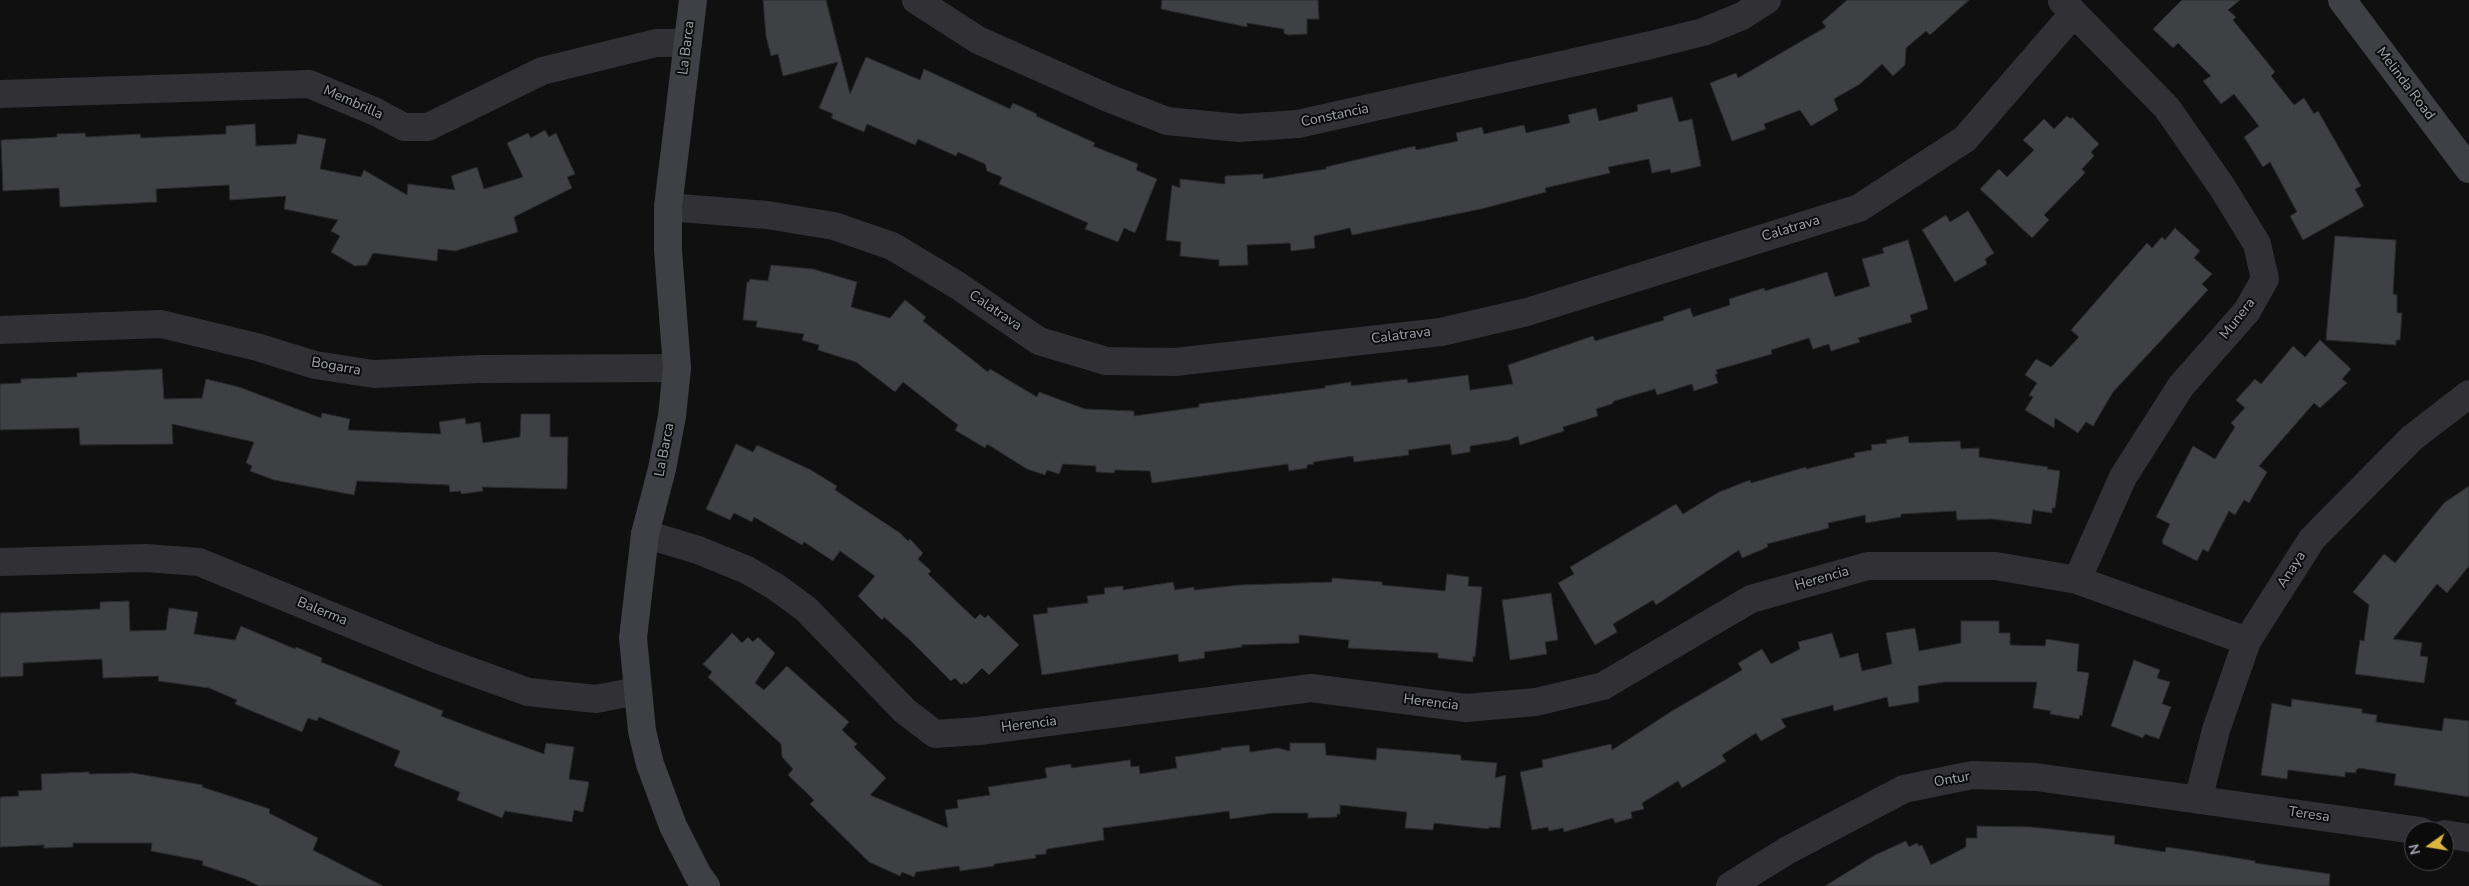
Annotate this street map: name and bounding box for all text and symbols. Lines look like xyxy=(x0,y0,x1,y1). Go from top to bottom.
street label: La Barca xyxy=(675,20,699,76)
street label: Melinda Road xyxy=(2372,44,2438,124)
street label: Membrilla xyxy=(321,82,385,124)
street label: Constancia xyxy=(1300,101,1370,131)
street label: Calatrava xyxy=(1760,212,1822,246)
street label: Calatrava xyxy=(965,287,1025,335)
street label: Munera xyxy=(2217,295,2259,343)
street label: Calatrava xyxy=(1370,324,1432,348)
street label: Bogarra xyxy=(310,354,362,380)
street label: La Barca xyxy=(652,422,678,478)
street label: Anaya xyxy=(2274,549,2310,591)
street label: Herencia xyxy=(1793,563,1851,595)
street label: Balerma xyxy=(294,594,350,630)
street label: Herencia xyxy=(1402,691,1460,715)
street label: Herencia xyxy=(1000,713,1058,737)
street label: Ontur xyxy=(1933,769,1971,791)
street label: Teresa xyxy=(2287,804,2331,826)
north arrow xyxy=(2404,821,2454,871)
text: N xyxy=(2404,842,2425,857)

